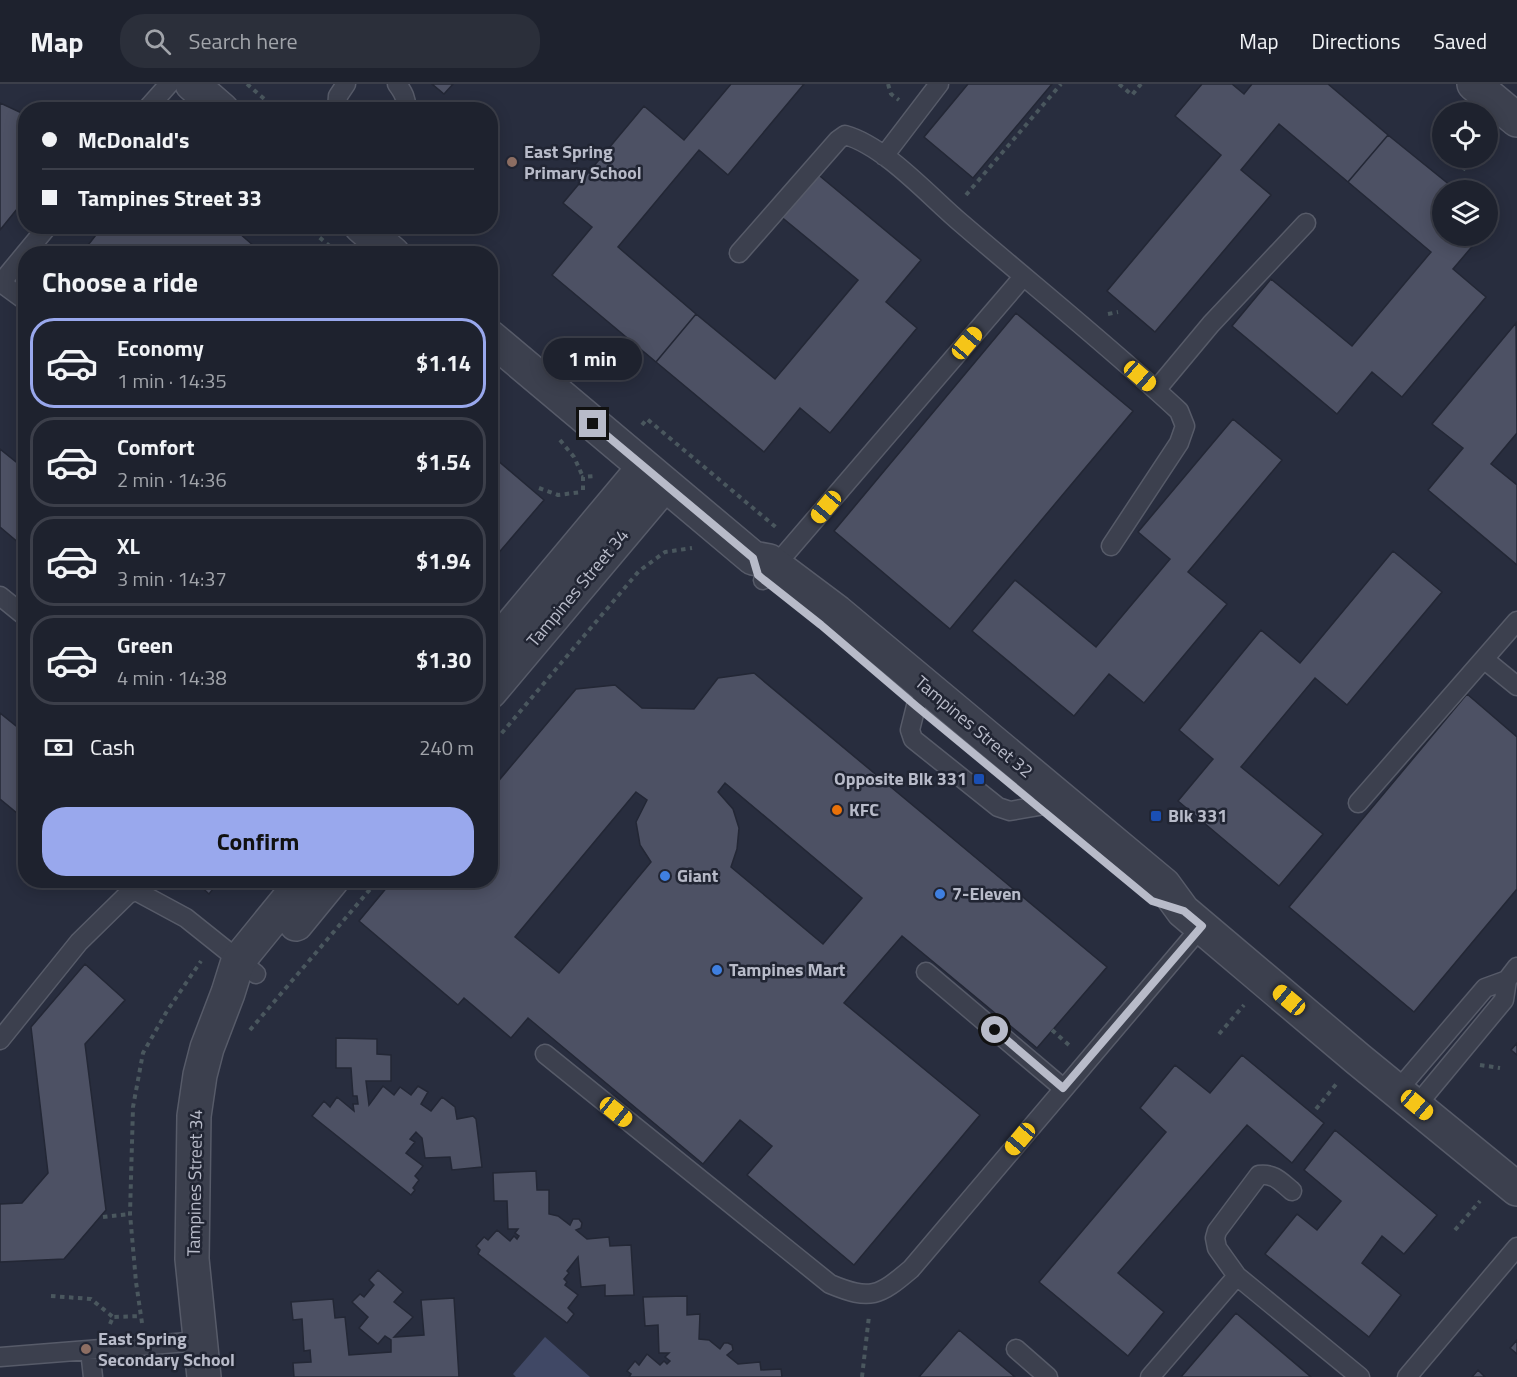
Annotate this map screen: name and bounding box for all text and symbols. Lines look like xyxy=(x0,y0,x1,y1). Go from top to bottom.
search box xyxy=(120,14,540,68)
text: Map xyxy=(30,20,84,63)
text: Search here xyxy=(189,24,298,58)
icon: search xyxy=(141,25,174,58)
text: Map xyxy=(1239,25,1279,57)
text: Directions xyxy=(1312,25,1401,57)
text: Saved xyxy=(1434,25,1487,57)
map controls xyxy=(1432,102,1498,246)
button: locate xyxy=(1432,102,1498,168)
text: McDonald's xyxy=(78,123,189,157)
place label: East Spring Primary School xyxy=(524,138,642,186)
marker: East Spring Primary School xyxy=(505,155,519,169)
button: layers xyxy=(1432,180,1498,246)
text: Tampines Street 33 xyxy=(78,181,262,215)
text: Choose a ride xyxy=(42,261,198,302)
car xyxy=(949,323,985,363)
text: Economy xyxy=(117,331,204,365)
icon: car xyxy=(45,336,99,390)
callout: 1 min xyxy=(544,337,642,379)
text: 1 min xyxy=(568,343,617,374)
text: $1.14 xyxy=(416,346,471,380)
car xyxy=(1121,357,1159,395)
text: 1 min · 14:35 xyxy=(117,365,227,396)
route end xyxy=(579,410,606,437)
text: Comfort xyxy=(117,430,195,464)
icon: car xyxy=(45,435,99,489)
text: $1.54 xyxy=(416,445,471,479)
text: 2 min · 14:36 xyxy=(117,464,227,495)
car xyxy=(808,487,844,527)
street label: Tampines Street 34 xyxy=(520,523,635,653)
text: XL xyxy=(117,529,140,563)
icon: car xyxy=(45,534,99,588)
text: $1.94 xyxy=(416,544,471,578)
text: 3 min · 14:37 xyxy=(117,563,227,594)
text: Green xyxy=(117,628,173,662)
icon: car xyxy=(45,633,99,687)
text: $1.30 xyxy=(416,643,471,677)
text: 4 min · 14:38 xyxy=(117,662,227,693)
street label: Tampines Street 32 xyxy=(909,669,1039,784)
text: Cash xyxy=(90,730,135,764)
icon: cash xyxy=(42,731,75,764)
text: 240 m xyxy=(419,732,474,763)
place label: Opposite Blk 331 xyxy=(834,765,967,792)
marker: Opposite Blk 331 xyxy=(972,772,986,786)
place label: KFC xyxy=(849,796,879,823)
place label: Blk 331 xyxy=(1168,802,1227,829)
marker: KFC xyxy=(830,803,844,817)
button: Confirm xyxy=(42,807,474,876)
marker: Blk 331 xyxy=(1149,809,1163,823)
place label: Giant xyxy=(677,862,719,889)
marker: Giant xyxy=(658,869,672,883)
place label: 7-Eleven xyxy=(952,880,1021,907)
marker: 7-Eleven xyxy=(933,887,947,901)
place label: Tampines Mart xyxy=(729,956,846,983)
marker: Tampines Mart xyxy=(710,963,724,977)
car xyxy=(1269,982,1309,1018)
route start xyxy=(981,1016,1008,1043)
car xyxy=(1397,1087,1437,1123)
car xyxy=(596,1094,636,1130)
street label: Tampines Street 34 xyxy=(180,1109,209,1257)
car xyxy=(1002,1119,1038,1159)
place label: East Spring Secondary School xyxy=(98,1325,235,1373)
marker: East Spring Secondary School xyxy=(79,1342,93,1356)

